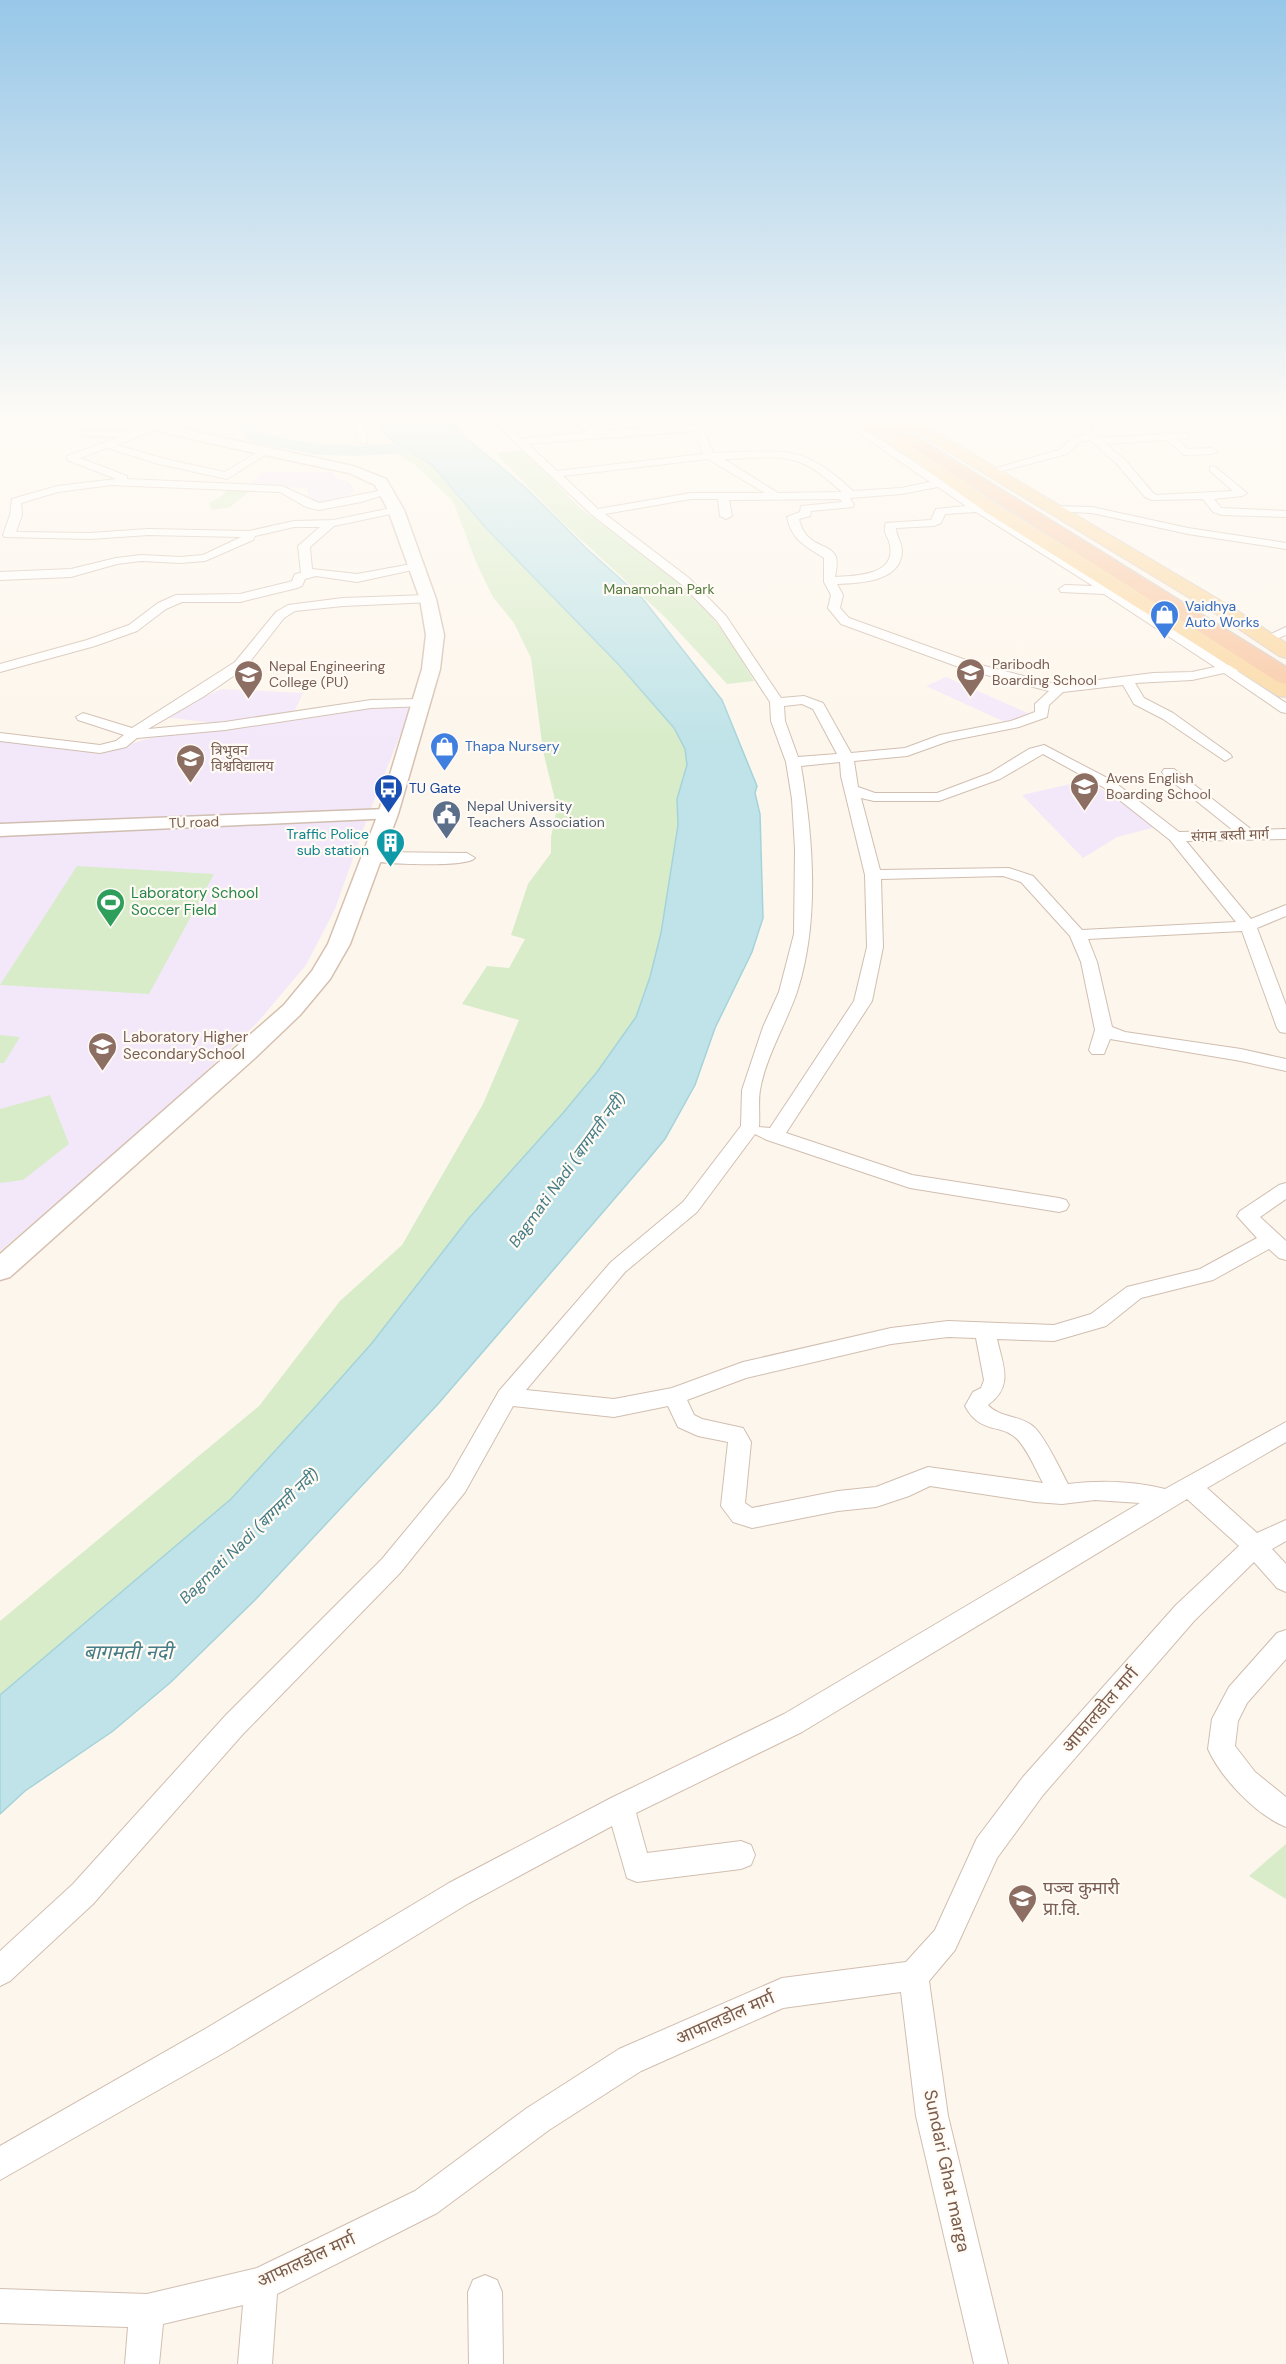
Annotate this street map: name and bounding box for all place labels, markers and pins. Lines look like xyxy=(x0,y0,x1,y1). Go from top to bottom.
place label: Vaidhya Auto Works xyxy=(1185,597,1259,631)
shop icon: Vaidhya Auto Works xyxy=(1148,598,1180,640)
place label: Paribodh Boarding School xyxy=(992,655,1097,689)
school or university icon: Paribodh Boarding School xyxy=(955,656,987,698)
place label: Nepal Engineering College (PU) xyxy=(269,657,385,691)
school or university icon: Nepal Engineering College (PU) xyxy=(232,658,264,700)
shop icon: Thapa Nursery xyxy=(428,730,460,772)
place label: Thapa Nursery xyxy=(465,737,560,755)
place label: त्रिभुवन विश्वविद्यालय xyxy=(211,741,274,775)
school or university icon: त्रिभुवन विश्वविद्यालय xyxy=(174,742,206,784)
place label: Avens English Boarding School xyxy=(1106,769,1211,803)
school or university icon: Avens English Boarding School xyxy=(1069,770,1101,812)
bus stop icon: TU Gate xyxy=(372,772,404,814)
place label: TU Gate xyxy=(409,779,461,797)
place label: Nepal University Teachers Association xyxy=(467,797,605,831)
public building icon: Nepal University Teachers Association xyxy=(430,798,462,840)
place label: Traffic Police sub station xyxy=(286,825,369,859)
building icon: Traffic Police sub station xyxy=(374,826,406,868)
place label: Laboratory School Soccer Field xyxy=(131,883,258,920)
sports icon: Laboratory School Soccer Field xyxy=(94,886,126,928)
place label: Laboratory Higher SecondarySchool xyxy=(123,1027,249,1064)
school or university icon: Laboratory Higher SecondarySchool xyxy=(86,1030,118,1072)
place label: पञ्च कुमारी प्रा.वि. xyxy=(1043,1876,1120,1921)
school or university icon: पञ्च कुमारी प्रा.वि. xyxy=(1006,1882,1038,1924)

